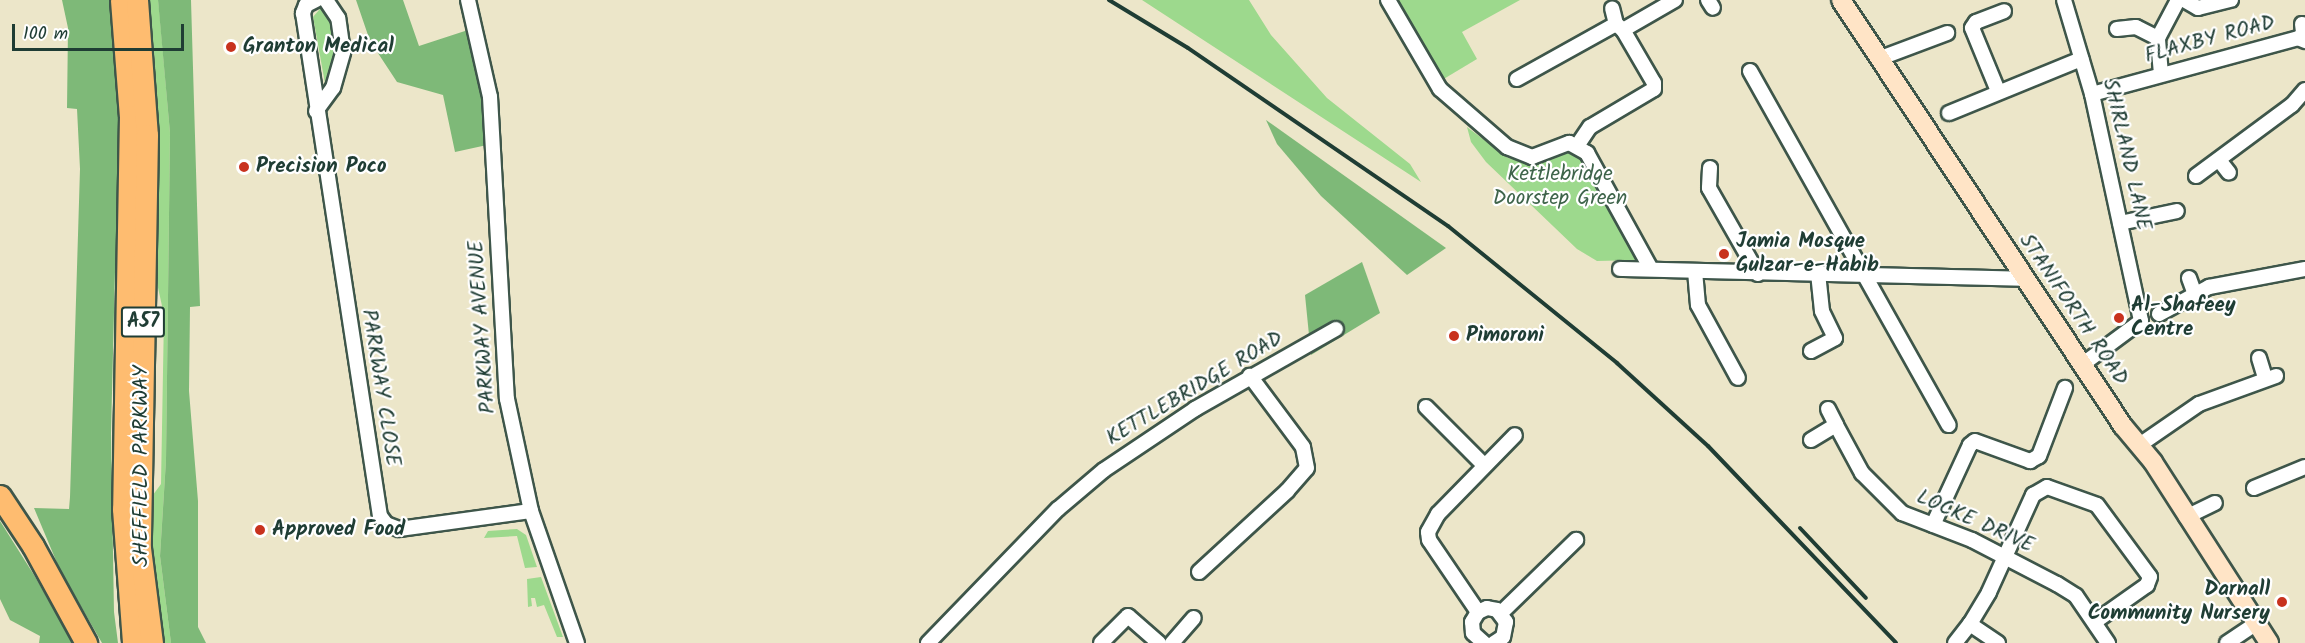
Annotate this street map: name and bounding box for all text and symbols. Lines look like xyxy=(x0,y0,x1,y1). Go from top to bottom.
street label: FLAXBY ROAD xyxy=(2142,11,2278,69)
scale bar xyxy=(15,12,188,50)
text: 100 m xyxy=(23,20,68,49)
place label: Granton Medical xyxy=(243,34,394,60)
marker: Granton Medical xyxy=(224,40,238,54)
street label: SHIRLAND LANE xyxy=(2096,77,2156,233)
place label: Precision Poco xyxy=(256,154,387,180)
marker: Precision Poco xyxy=(237,160,251,174)
park label: Kettlebridge Doorstep Green xyxy=(1493,162,1627,212)
place label: Jamia Mosque Gulzar-e-Habib xyxy=(1736,229,1879,279)
street label: STANIFORTH ROAD xyxy=(2013,230,2133,390)
street label: PARKWAY AVENUE xyxy=(464,239,502,415)
marker: Jamia Mosque Gulzar-e-Habib xyxy=(1717,247,1731,261)
place label: Al-Shafeey Centre xyxy=(2131,293,2236,343)
road number: A57 xyxy=(120,305,166,339)
street label: PARKWAY CLOSE xyxy=(355,308,405,468)
marker: Al-Shafeey Centre xyxy=(2112,311,2126,325)
place label: Pimoroni xyxy=(1466,323,1544,349)
street label: KETTLEBRIDGE ROAD xyxy=(1102,326,1288,452)
marker: Pimoroni xyxy=(1447,329,1461,343)
street label: SHEFFIELD PARKWAY xyxy=(129,365,155,567)
street label: LOCKE DRIVE xyxy=(1912,485,2038,559)
place label: Approved Food xyxy=(272,517,405,543)
marker: Approved Food xyxy=(253,523,267,537)
place label: Darnall Community Nursery xyxy=(2088,577,2270,627)
marker: Darnall Community Nursery xyxy=(2275,595,2289,609)

